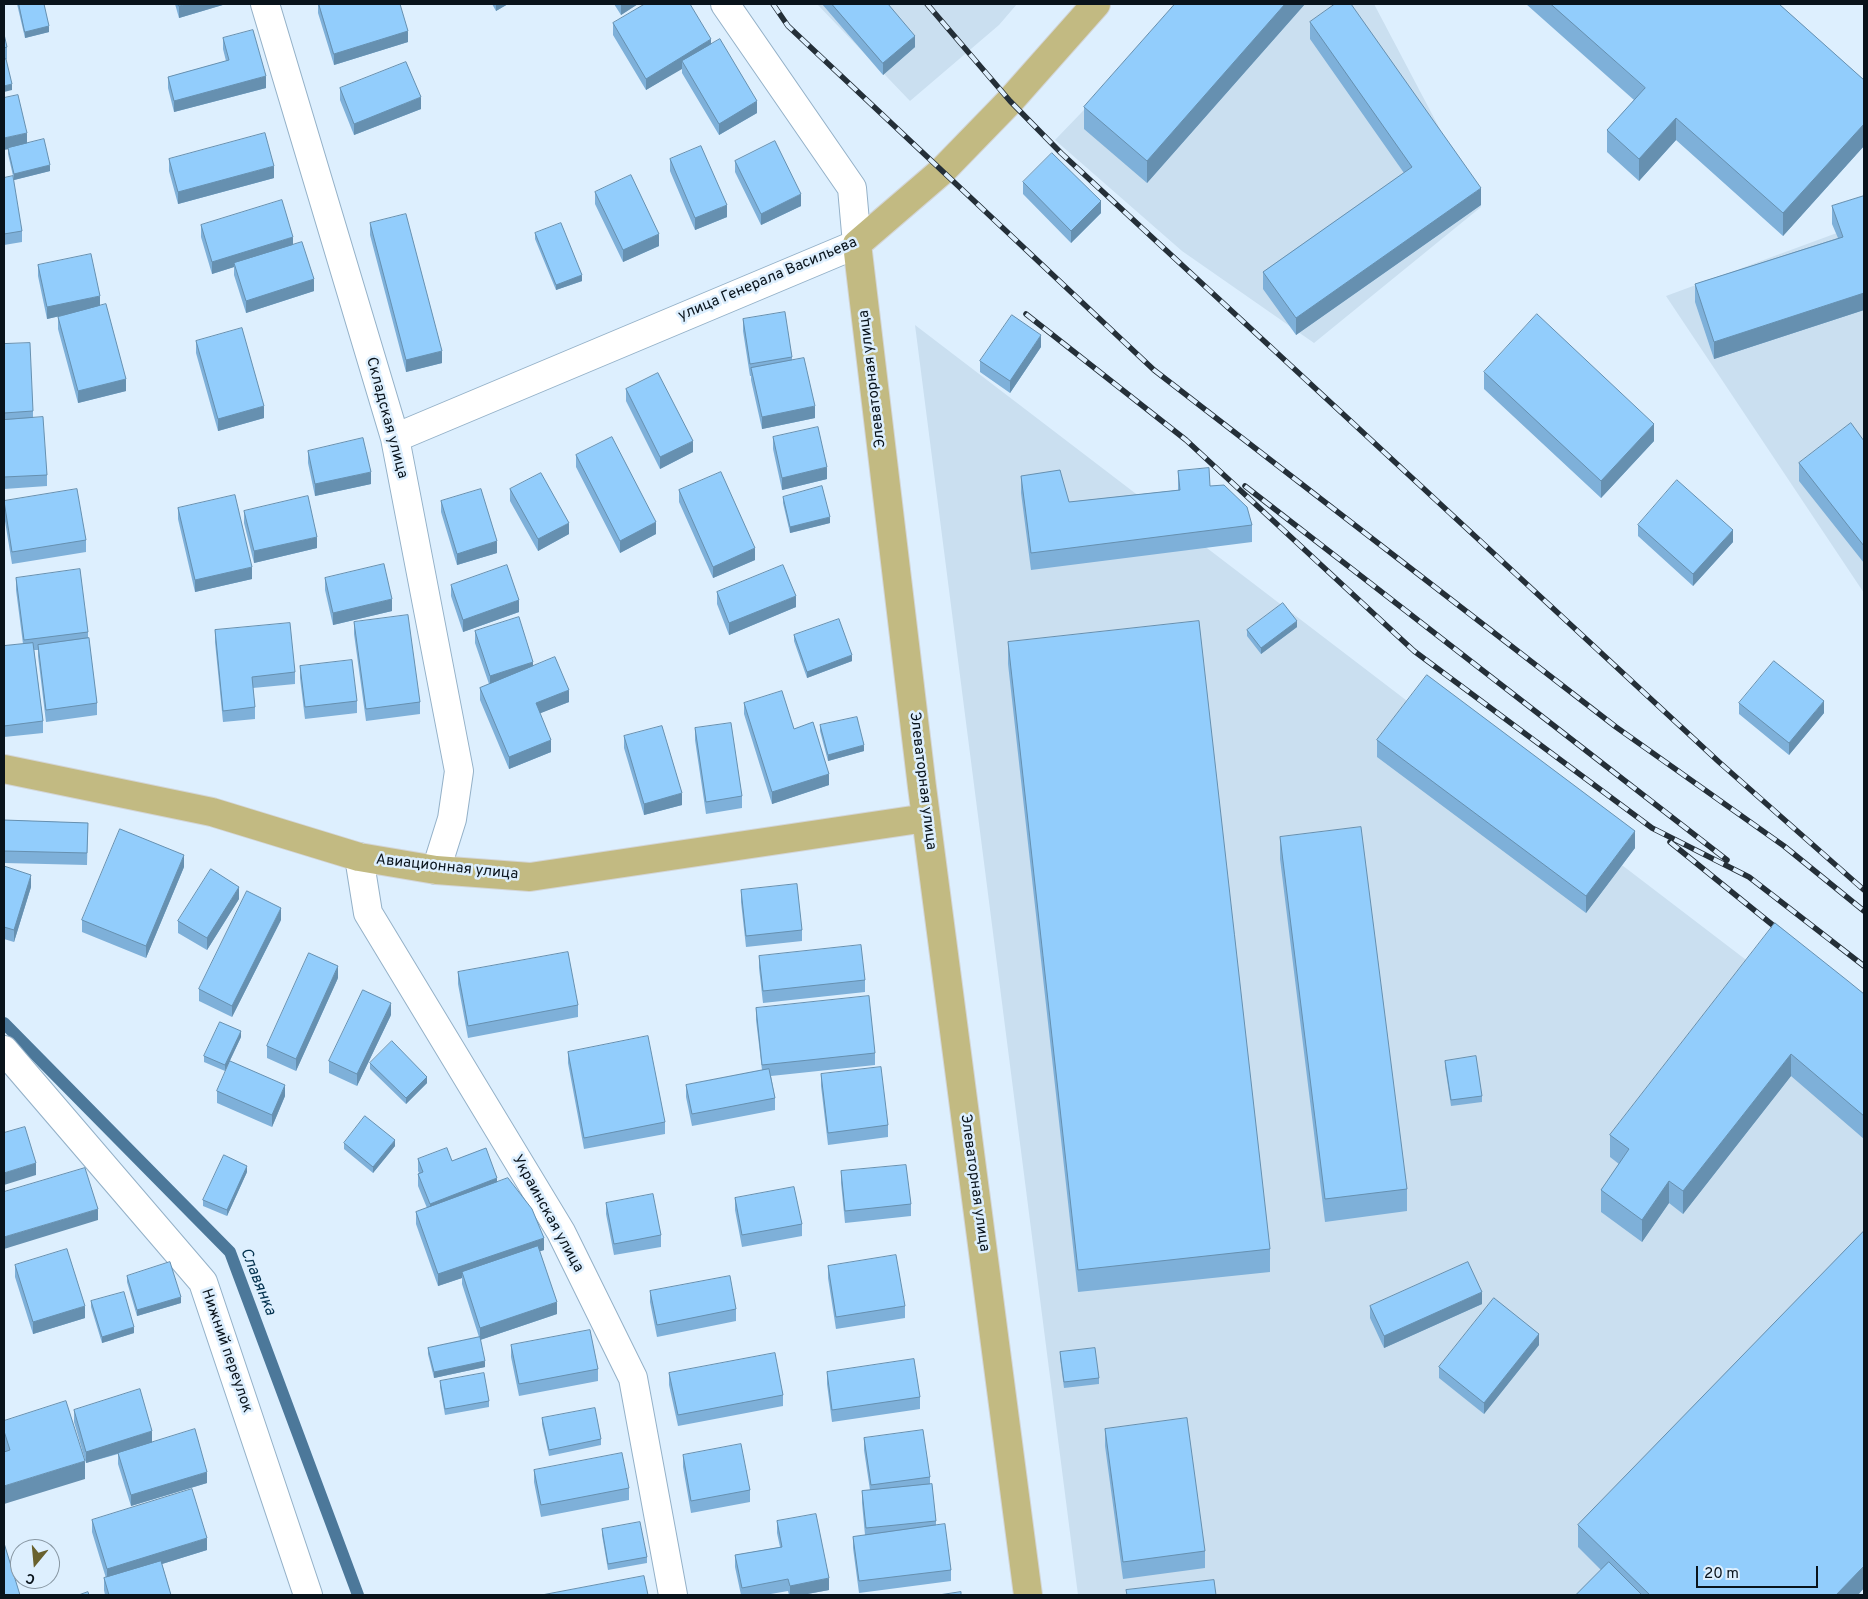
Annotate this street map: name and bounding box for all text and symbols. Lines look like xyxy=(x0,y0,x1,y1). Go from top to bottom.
street label: улица Генерала Васильева xyxy=(676,234,860,326)
street label: Элеваторная улица xyxy=(856,309,890,449)
street label: Складская улица xyxy=(361,355,411,481)
street label: Элеваторная улица xyxy=(905,711,939,851)
street label: Авиационная улица xyxy=(375,852,519,884)
street label: Элеваторная улица xyxy=(955,1113,993,1253)
street label: Украинская улица xyxy=(507,1152,587,1276)
water label: Славянка xyxy=(235,1246,279,1318)
street label: Нижний переулок xyxy=(196,1287,256,1415)
north arrow xyxy=(10,1539,60,1589)
scale bar xyxy=(1698,1556,1820,1588)
text: 20 m xyxy=(1704,1565,1739,1584)
text: С xyxy=(24,1568,38,1587)

